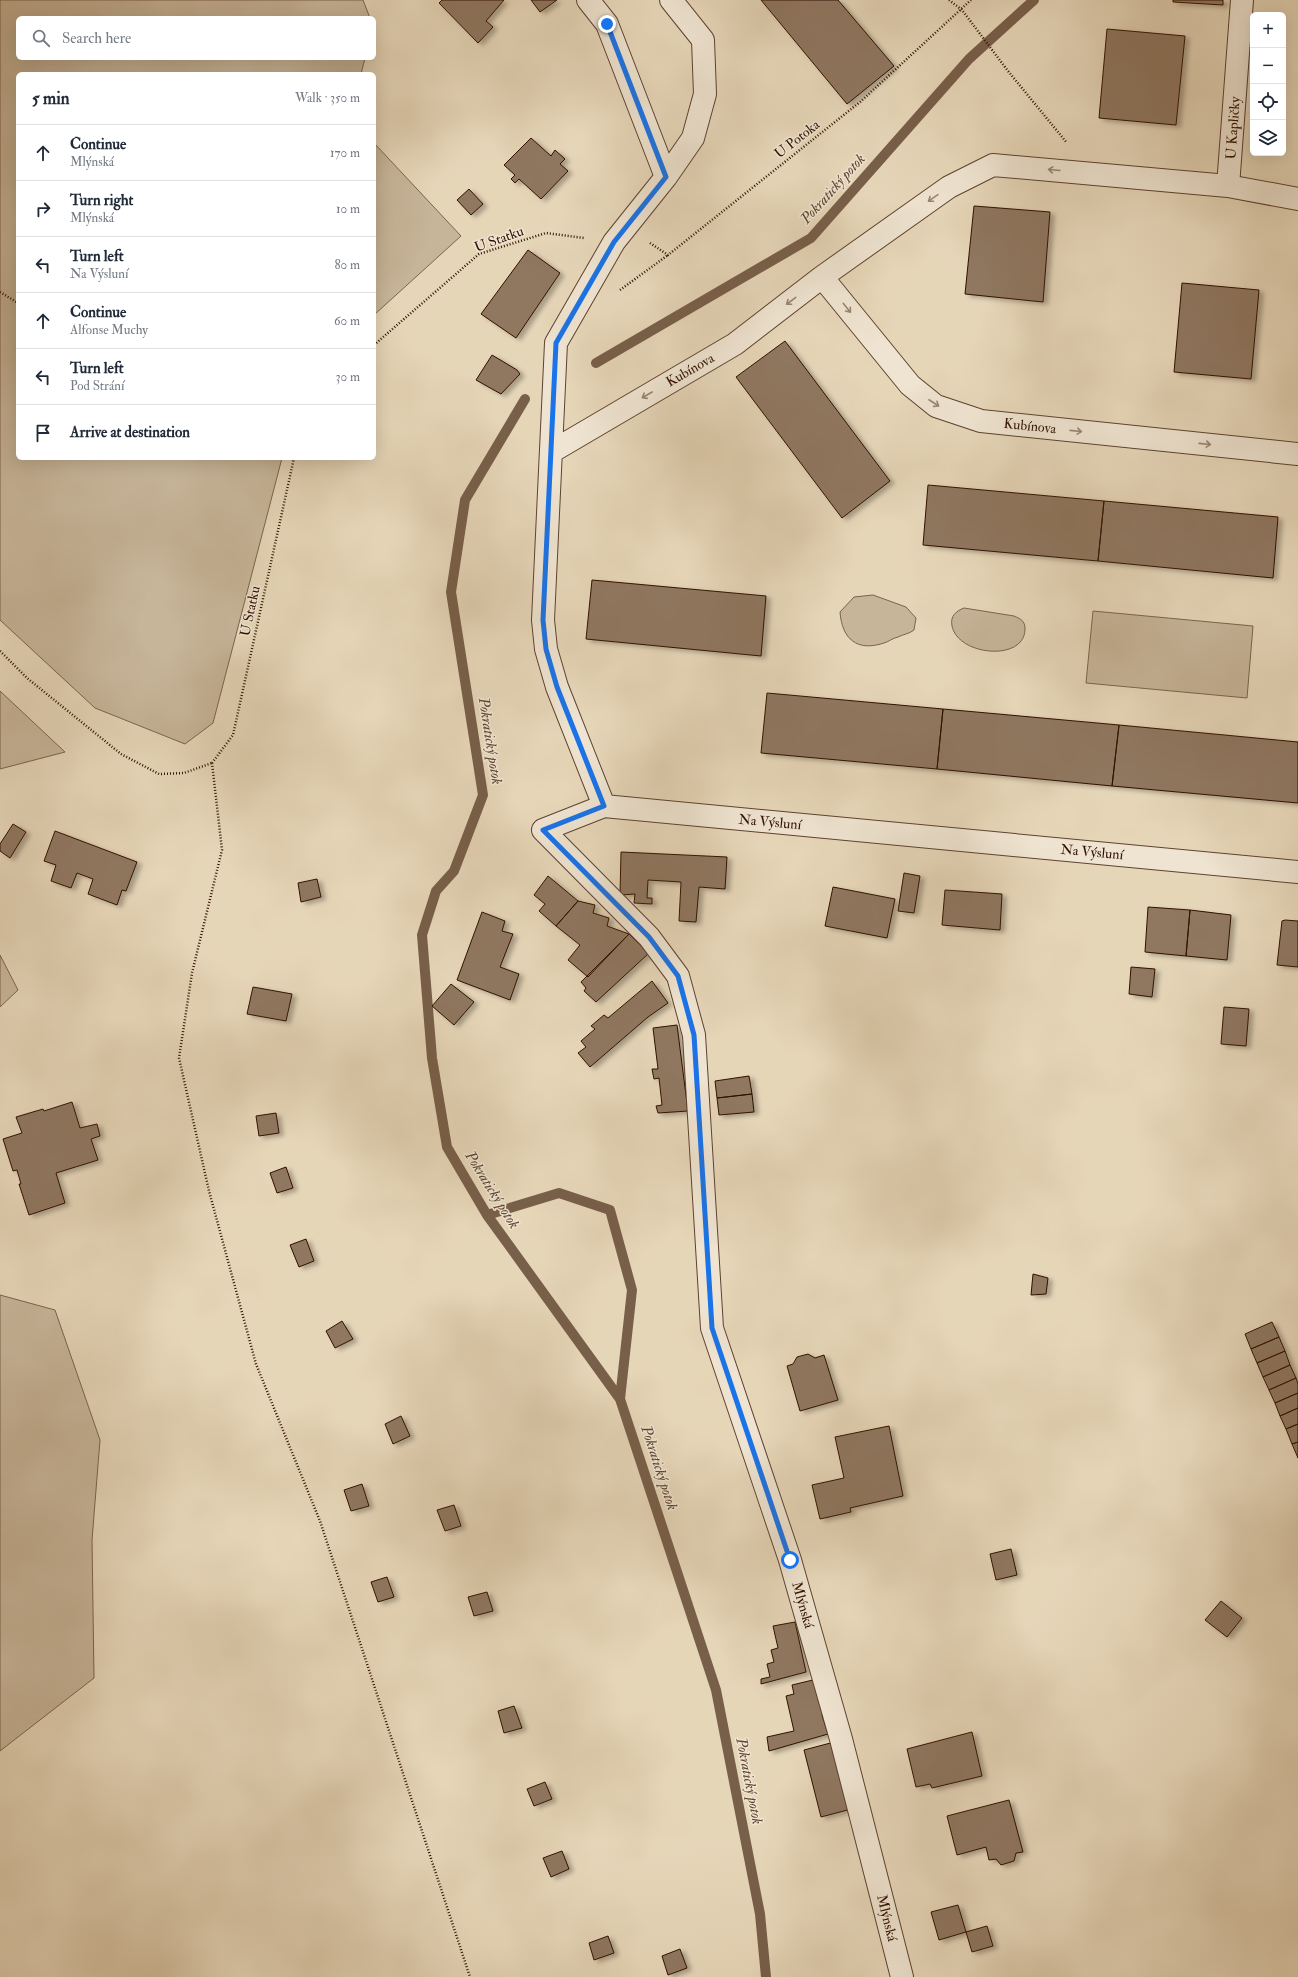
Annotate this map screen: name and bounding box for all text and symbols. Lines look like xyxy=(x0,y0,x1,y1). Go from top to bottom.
map controls xyxy=(1250,12,1286,156)
button: + xyxy=(1250,12,1286,48)
route end xyxy=(598,15,616,33)
search box xyxy=(16,16,376,60)
icon: search xyxy=(30,27,52,49)
text: Search here xyxy=(62,29,131,48)
button: − xyxy=(1250,48,1286,84)
button: locate xyxy=(1250,84,1286,120)
text: 5 min xyxy=(32,88,70,109)
text: Walk · 350 m xyxy=(295,90,360,106)
street label: U Kapličky xyxy=(1222,95,1245,160)
street label: U Potoka xyxy=(771,116,823,162)
button: layers xyxy=(1250,120,1286,156)
text: Continue xyxy=(70,135,126,154)
icon: ahead xyxy=(32,142,54,164)
text: 170 m xyxy=(330,145,360,161)
water label: Pokratický potok xyxy=(796,150,870,229)
text: Mlýnská xyxy=(70,154,114,170)
one-way arrow xyxy=(1048,167,1061,174)
text: Turn right xyxy=(70,191,133,210)
one-way arrow xyxy=(928,194,939,202)
icon: right xyxy=(32,198,54,220)
text: 10 m xyxy=(336,201,360,217)
text: Mlýnská xyxy=(70,210,114,226)
street label: U Statku xyxy=(472,222,526,256)
text: Turn left xyxy=(70,247,124,266)
icon: left xyxy=(32,254,54,276)
text: 80 m xyxy=(334,257,360,273)
text: Na Výsluní xyxy=(70,266,128,282)
one-way arrow xyxy=(785,297,796,305)
one-way arrow xyxy=(842,302,851,313)
text: Continue xyxy=(70,303,126,322)
icon: ahead xyxy=(32,310,54,332)
text: 60 m xyxy=(334,313,360,329)
text: Alfonse Muchy xyxy=(70,322,148,338)
street label: Kubínova xyxy=(663,349,717,391)
text: Turn left xyxy=(70,359,124,378)
icon: left xyxy=(32,366,54,388)
text: 30 m xyxy=(336,369,360,385)
text: Pod Strání xyxy=(70,378,124,394)
one-way arrow xyxy=(641,392,653,400)
one-way arrow xyxy=(928,399,939,407)
street label: Kubínova xyxy=(1003,415,1057,437)
icon: arrive xyxy=(32,422,54,444)
text: Arrive at destination xyxy=(70,423,190,442)
one-way arrow xyxy=(1069,427,1082,435)
one-way arrow xyxy=(1198,441,1211,448)
street label: U Statku xyxy=(236,584,264,638)
water label: Pokratický potok xyxy=(474,695,506,786)
street label: Na Výsluní xyxy=(738,811,803,834)
street label: Na Výsluní xyxy=(1060,841,1125,864)
water label: Pokratický potok xyxy=(460,1147,523,1232)
water label: Pokratický potok xyxy=(636,1422,682,1513)
route start xyxy=(781,1551,799,1569)
street label: Mlýnská xyxy=(787,1580,818,1631)
water label: Pokratický potok xyxy=(731,1735,767,1826)
street label: Mlýnská xyxy=(872,1893,901,1944)

